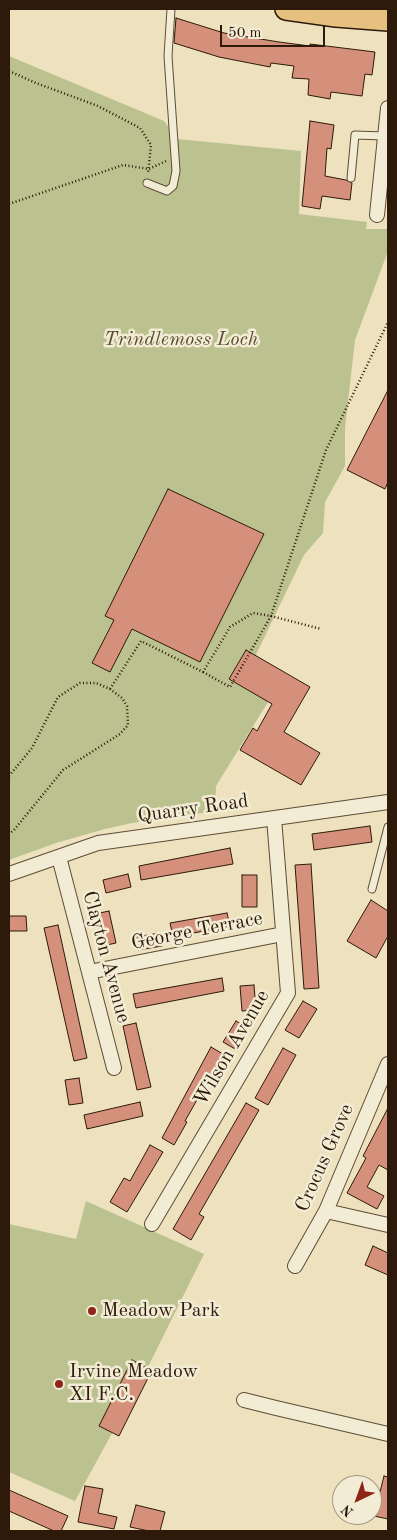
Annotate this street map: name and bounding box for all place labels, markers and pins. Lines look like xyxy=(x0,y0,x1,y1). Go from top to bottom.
place label: Meadow Park xyxy=(102,1299,220,1323)
marker: Meadow Park xyxy=(86,1305,98,1317)
place label: Irvine Meadow XI F.C. xyxy=(69,1360,198,1407)
marker: Irvine Meadow XI F.C. xyxy=(53,1378,65,1390)

